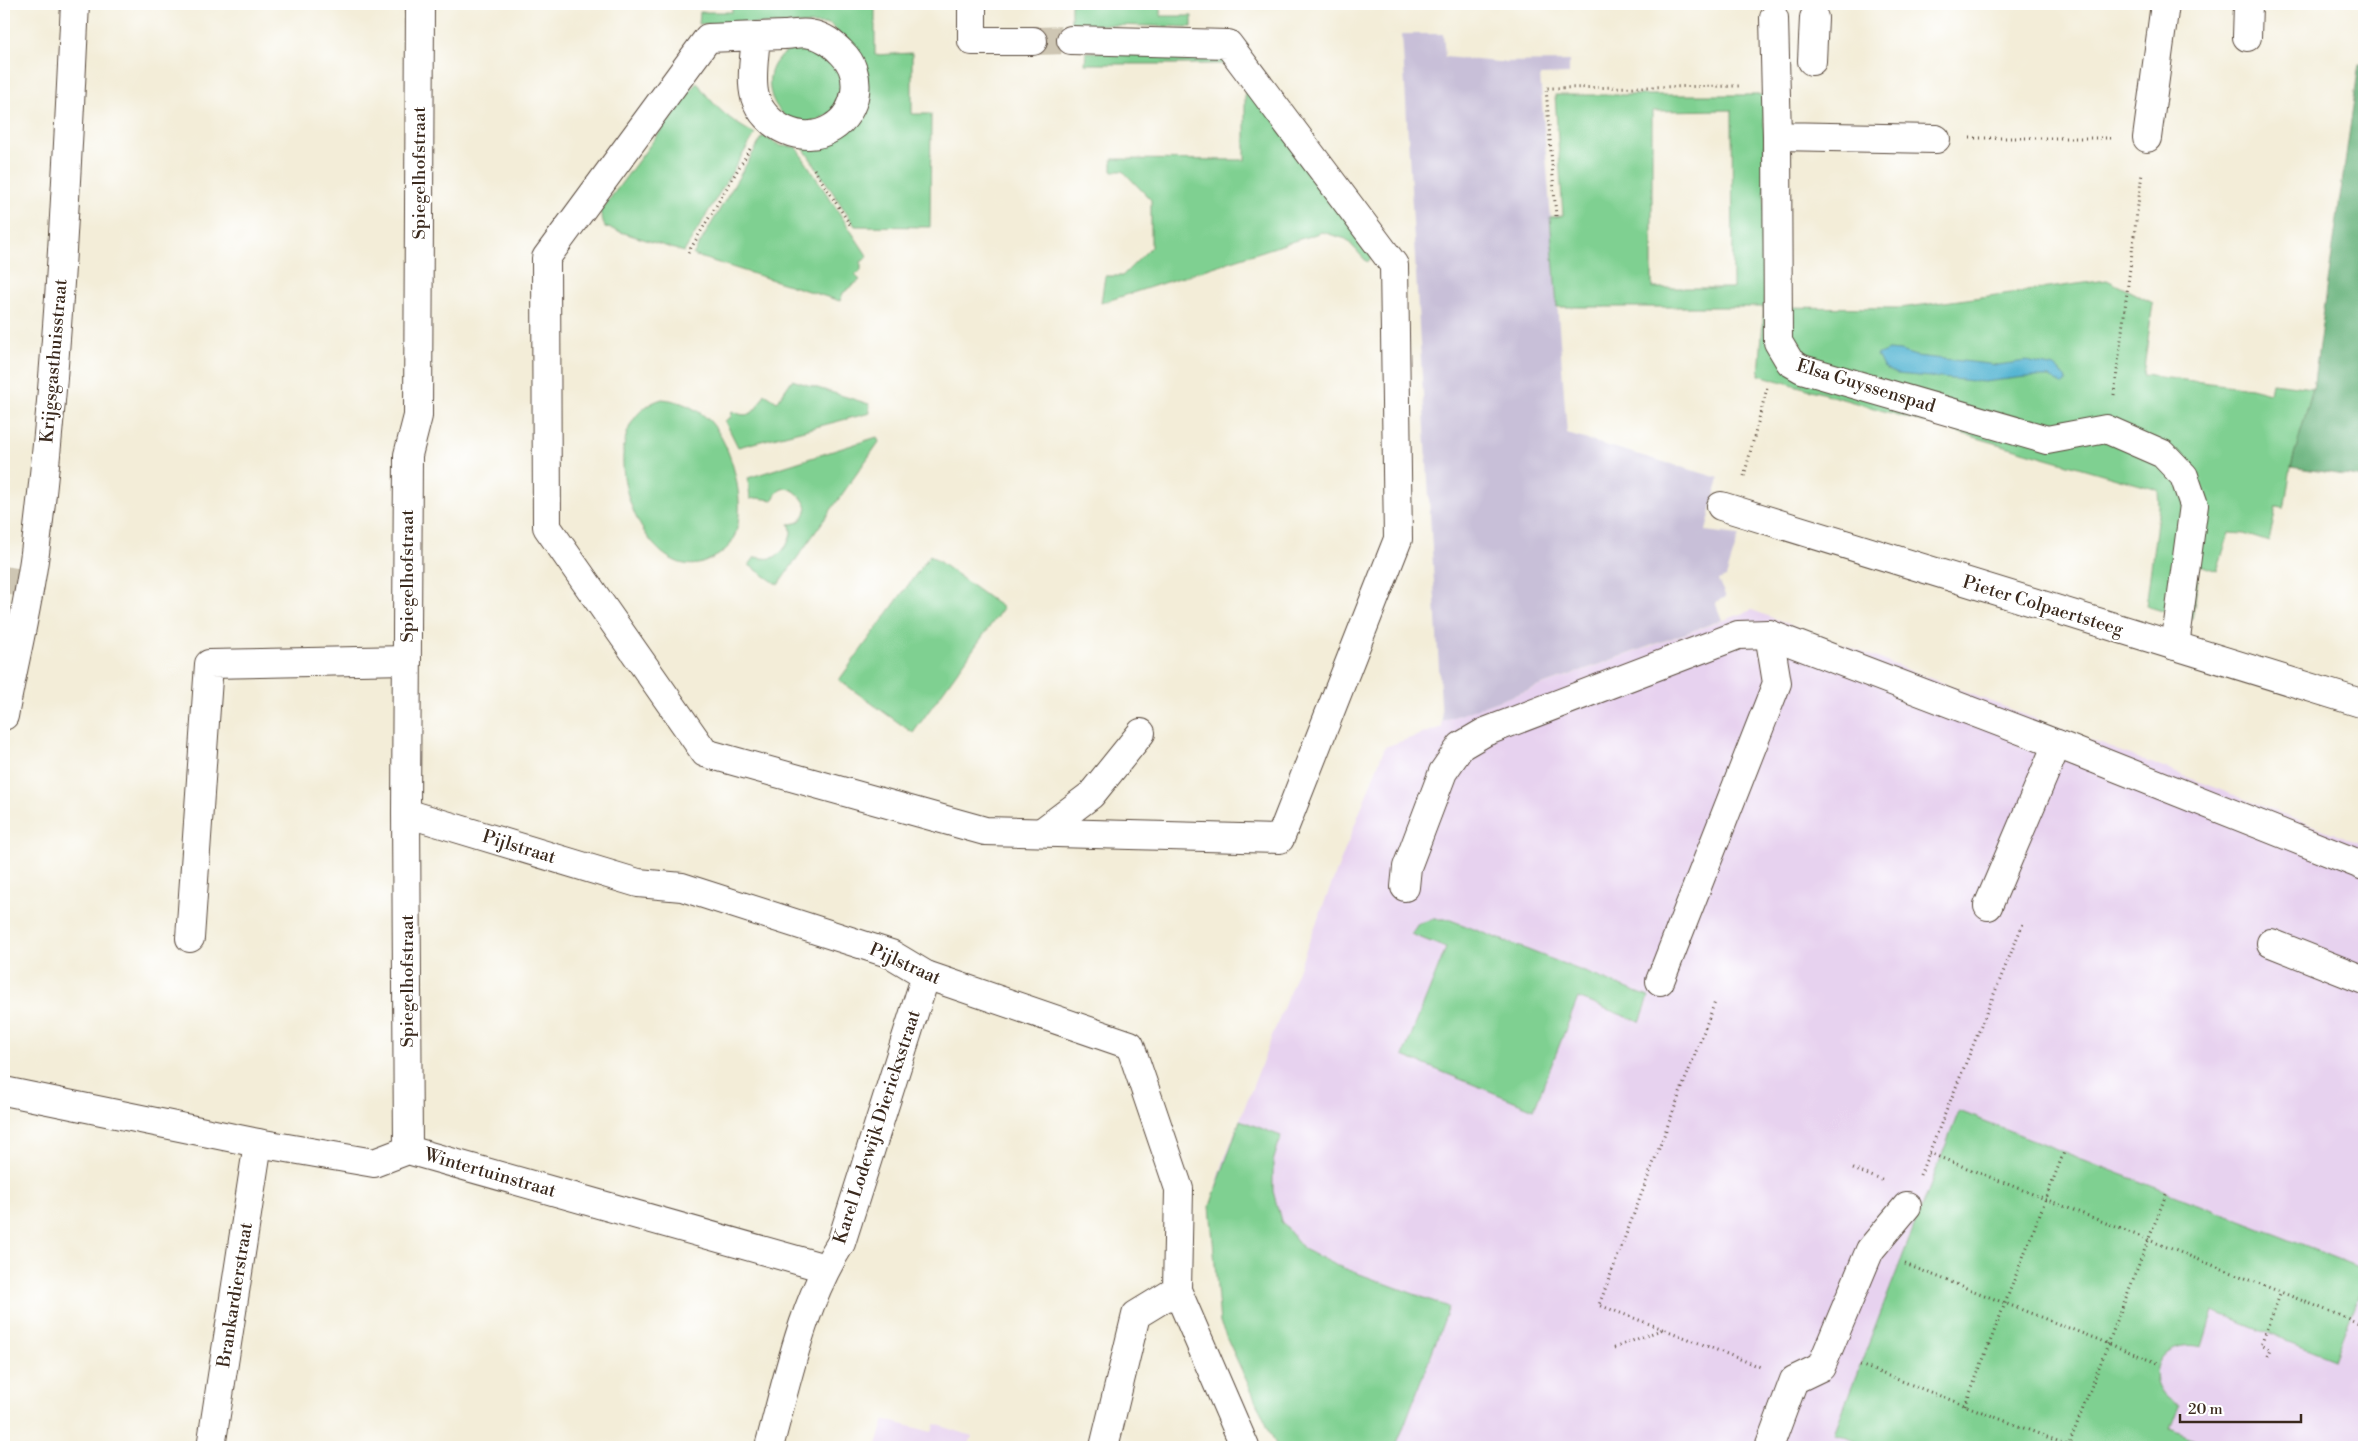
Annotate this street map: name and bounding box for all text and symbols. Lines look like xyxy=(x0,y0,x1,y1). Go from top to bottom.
street label: Spiegelhofstraat xyxy=(408,106,431,240)
street label: Krijgsgasthuisstraat xyxy=(35,277,73,444)
street label: Elsa Guyssenspad xyxy=(1794,354,1939,418)
street label: Spiegelhofstraat xyxy=(396,509,419,643)
street label: Pieter Colpaertsteeg xyxy=(1960,571,2127,642)
street label: Pijlstraat xyxy=(479,825,559,869)
street label: Spiegelhofstraat xyxy=(396,914,419,1048)
street label: Pijlstraat xyxy=(866,938,945,990)
street label: Karel Lodewijk Dierickxstraat xyxy=(828,1007,926,1247)
street label: Wintertuinstraat xyxy=(421,1143,559,1203)
street label: Brankardierstraat xyxy=(212,1220,258,1370)
scale bar xyxy=(2180,1391,2302,1423)
text: 20 m xyxy=(2188,1400,2223,1419)

